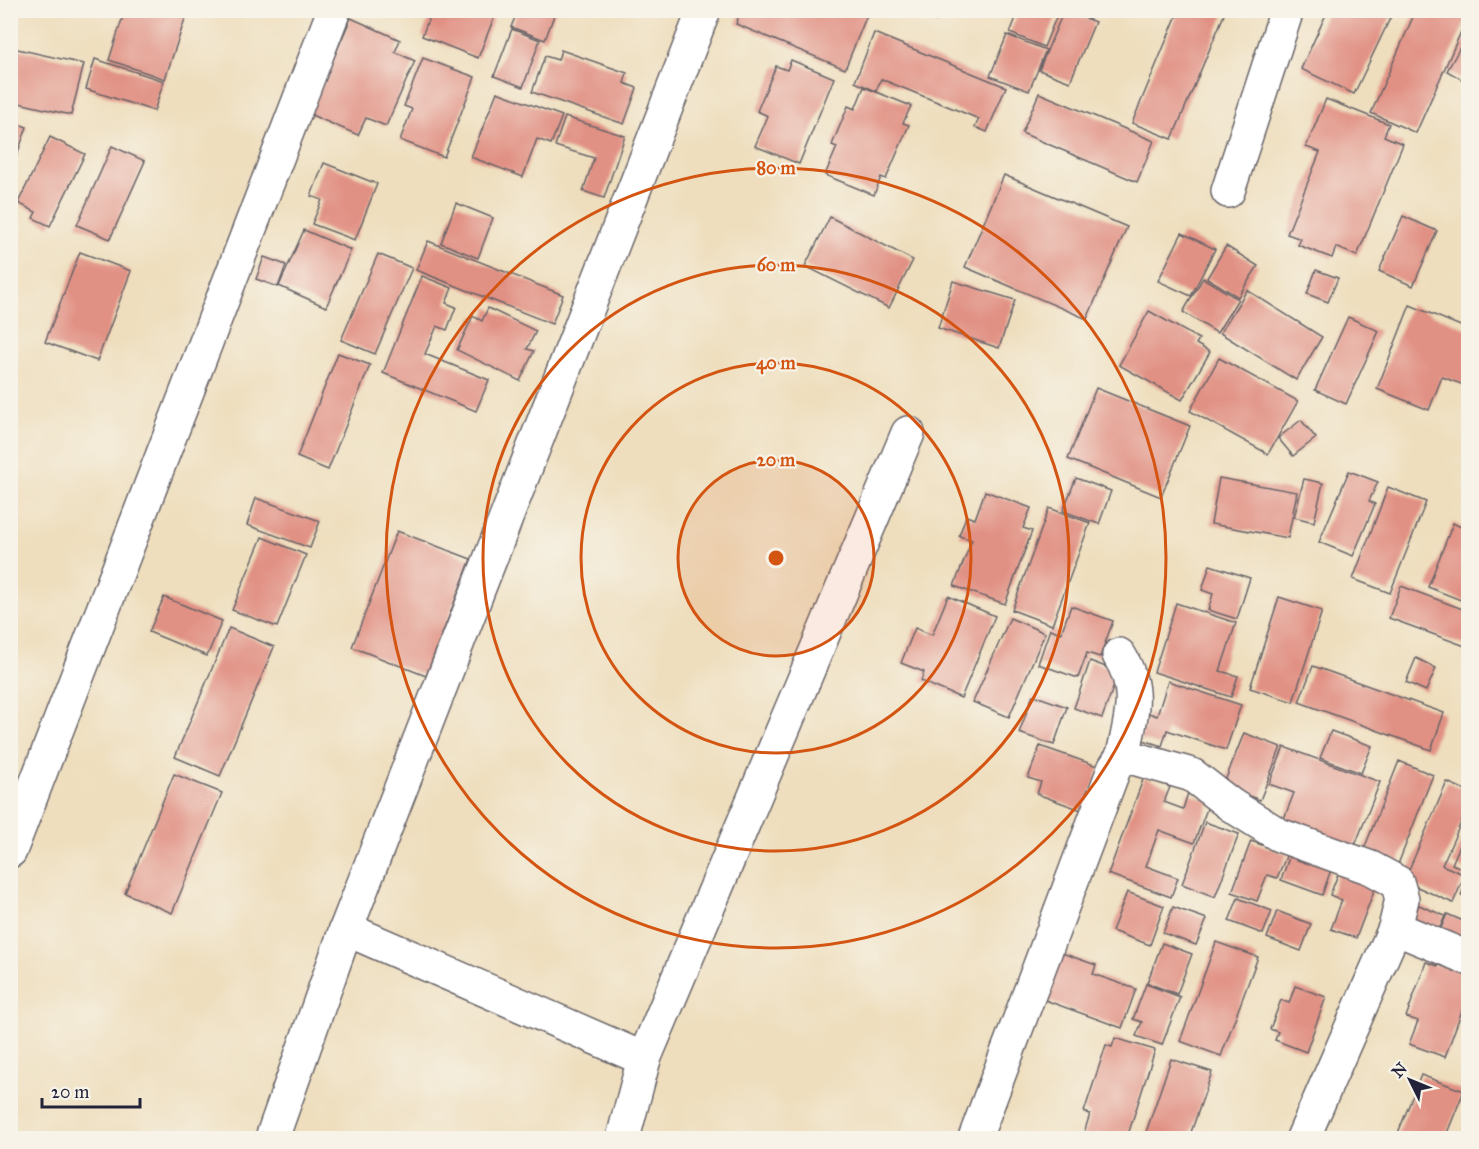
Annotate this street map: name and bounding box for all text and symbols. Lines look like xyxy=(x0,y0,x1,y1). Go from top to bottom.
text: 80 m xyxy=(756,157,796,179)
text: 60 m xyxy=(757,254,796,276)
text: 40 m xyxy=(756,352,797,375)
text: 20 m xyxy=(757,449,796,471)
centre of rings xyxy=(766,548,786,568)
north arrow xyxy=(1380,1050,1440,1110)
text: N xyxy=(1388,1058,1411,1082)
scale bar xyxy=(42,1071,140,1109)
text: 20 m xyxy=(51,1081,89,1103)

